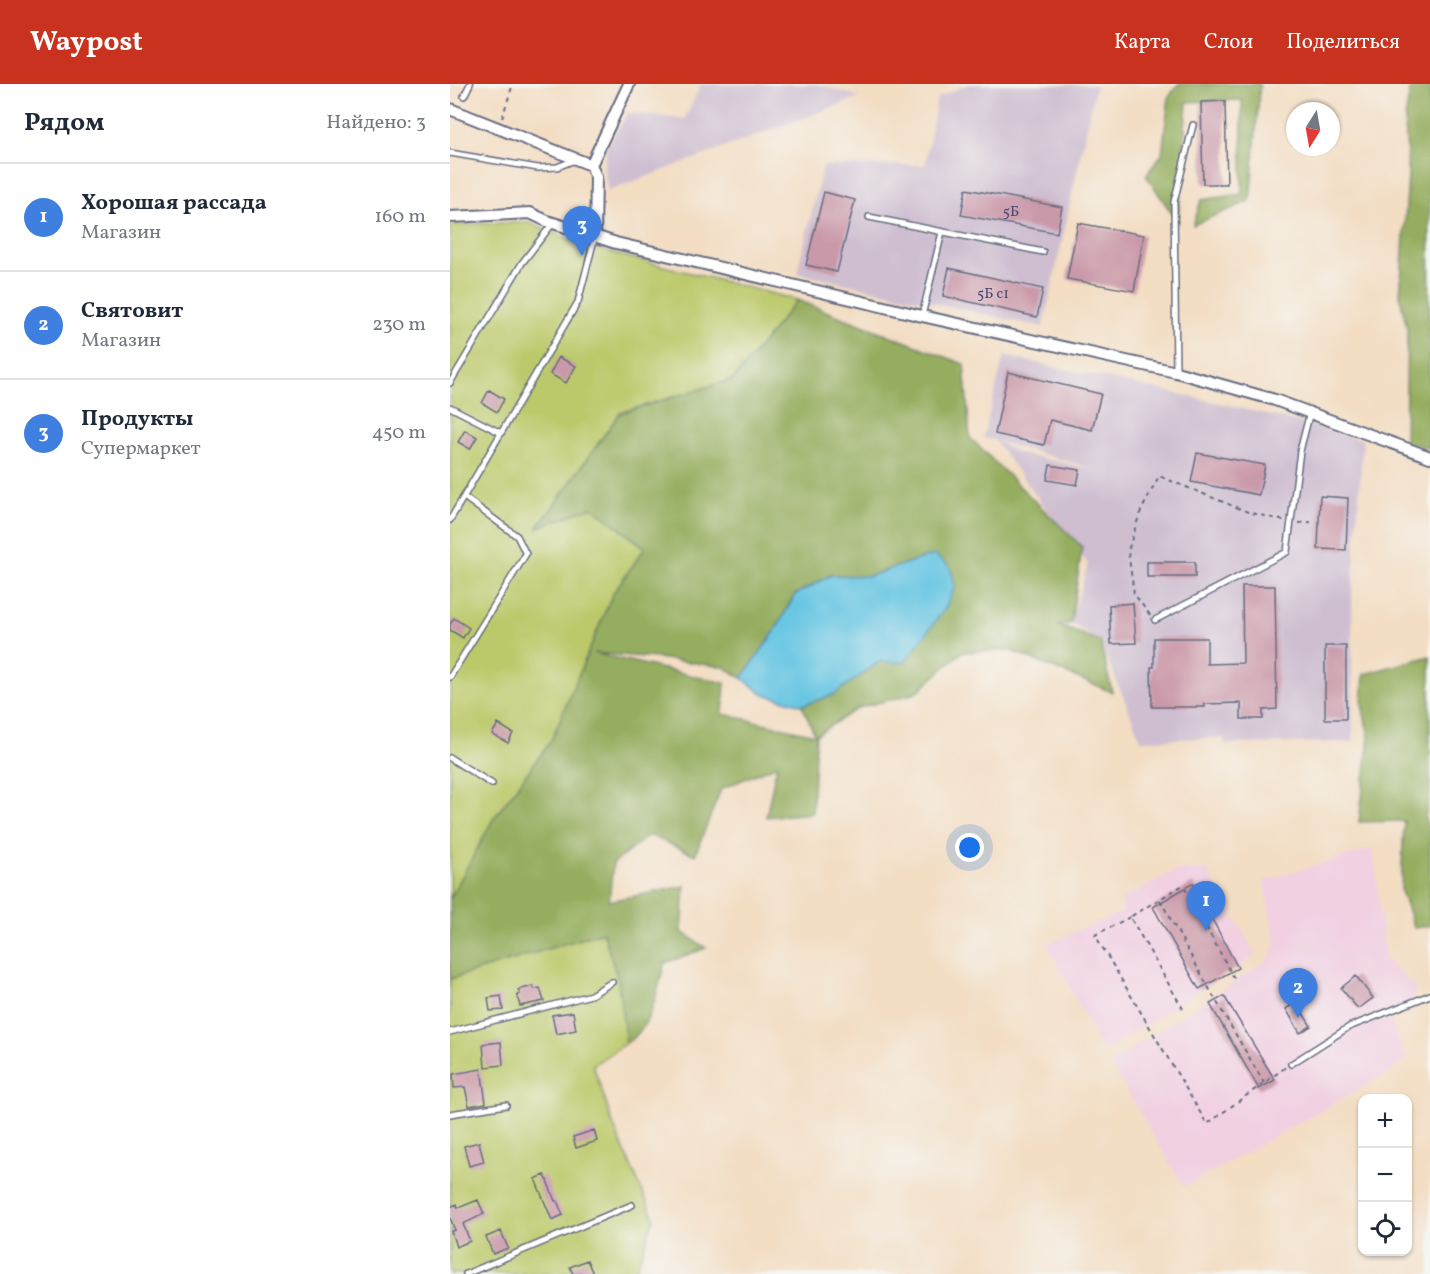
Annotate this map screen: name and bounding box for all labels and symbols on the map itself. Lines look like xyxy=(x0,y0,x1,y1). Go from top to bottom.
north arrow xyxy=(1286,102,1340,156)
house number: 5Б xyxy=(1003,202,1019,223)
pin: 3 xyxy=(562,206,602,256)
house number: 5Б с1 xyxy=(977,284,1009,305)
your location xyxy=(955,833,984,862)
pin: 1 xyxy=(1186,882,1226,931)
pin: 2 xyxy=(1278,968,1318,1018)

